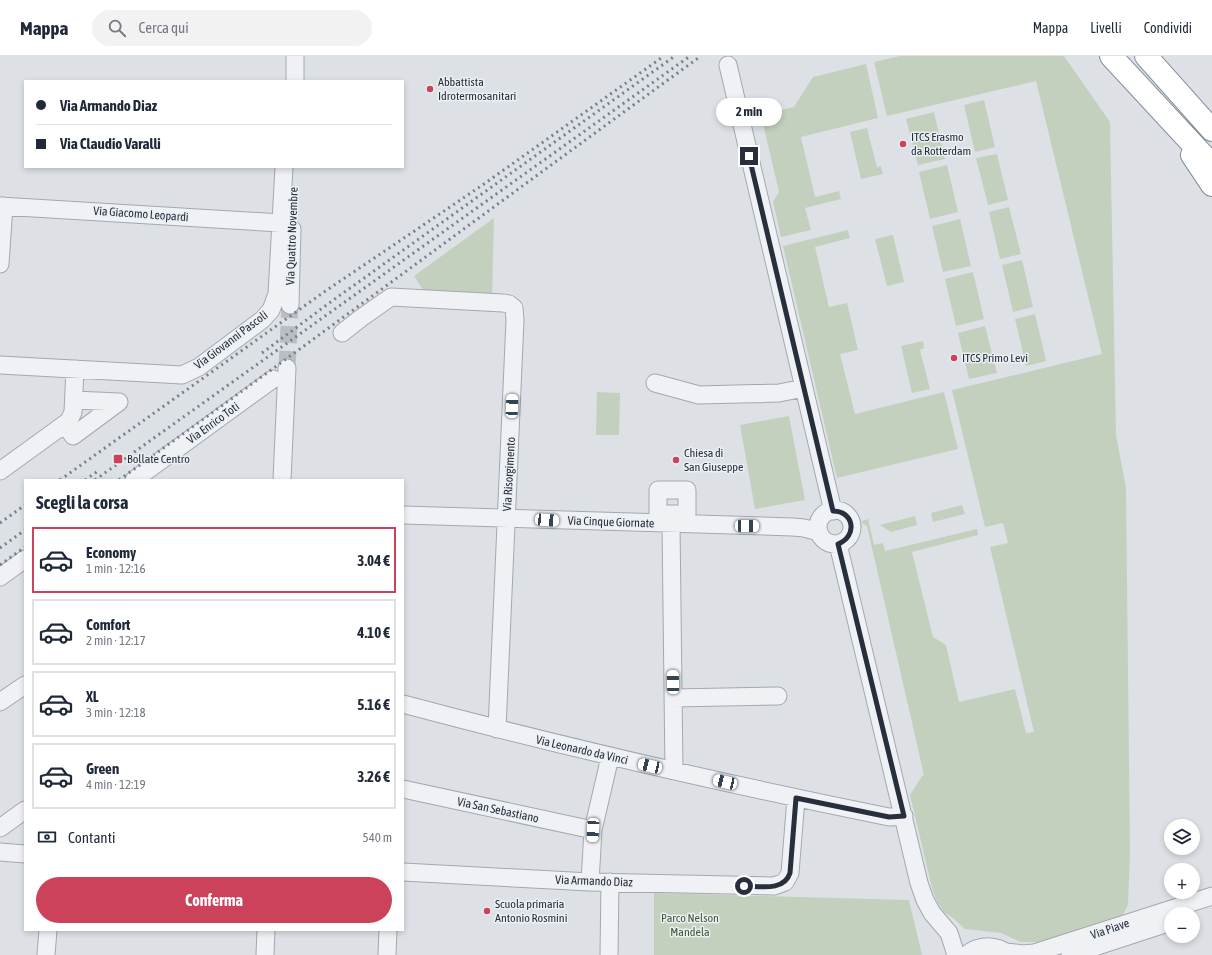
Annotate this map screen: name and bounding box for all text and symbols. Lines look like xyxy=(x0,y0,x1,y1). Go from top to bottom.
search box xyxy=(92,10,372,46)
text: Mappa xyxy=(20,17,68,39)
icon: search xyxy=(106,17,128,39)
text: Cerca qui xyxy=(138,19,189,36)
text: Mappa xyxy=(1033,20,1068,36)
text: Livelli xyxy=(1090,20,1122,36)
text: Condividi xyxy=(1144,20,1192,36)
place label: Abbattista Idrotermosanitari xyxy=(438,75,516,103)
marker: Abbattista Idrotermosanitari xyxy=(425,84,435,94)
text: Via Armando Diaz xyxy=(60,97,157,114)
callout: 2 min xyxy=(716,98,782,126)
text: 2 min xyxy=(736,104,762,119)
place label: ITCS Erasmo da Rotterdam xyxy=(911,130,971,158)
text: Via Claudio Varalli xyxy=(60,135,161,152)
marker: ITCS Erasmo da Rotterdam xyxy=(898,139,908,149)
route end xyxy=(740,147,758,165)
street label: Via Quattro Novembre xyxy=(283,187,301,285)
street label: Via Giacomo Leopardi xyxy=(93,204,189,224)
street label: Via Giovanni Pascoli xyxy=(191,308,271,372)
place label: ITCS Primo Levi xyxy=(962,351,1028,365)
marker: ITCS Primo Levi xyxy=(949,353,959,363)
car xyxy=(506,394,518,418)
street label: Via Enrico Toti xyxy=(184,399,242,447)
street label: Via Risorgimento xyxy=(500,436,518,512)
place label: Chiesa di San Giuseppe xyxy=(684,446,744,474)
place label: Bollate Centro xyxy=(127,452,190,466)
marker: Bollate Centro xyxy=(112,453,124,465)
marker: Chiesa di San Giuseppe xyxy=(671,455,681,465)
text: Scegli la corsa xyxy=(36,492,128,513)
car xyxy=(535,513,559,527)
street label: Via Cinque Giornate xyxy=(567,513,655,531)
car xyxy=(735,520,759,532)
icon: car xyxy=(38,542,74,578)
text: Economy xyxy=(86,544,136,561)
text: 3.04 € xyxy=(357,552,390,569)
text: 1 min · 12:16 xyxy=(86,561,146,576)
icon: car xyxy=(38,614,74,650)
text: Comfort xyxy=(86,616,130,633)
text: 4.10 € xyxy=(357,624,390,641)
text: 2 min · 12:17 xyxy=(86,633,146,648)
car xyxy=(667,670,679,694)
icon: car xyxy=(38,686,74,722)
text: XL xyxy=(86,688,99,705)
text: 5.16 € xyxy=(357,696,390,713)
text: 3 min · 12:18 xyxy=(86,705,146,720)
street label: Via Leonardo da Vinci xyxy=(535,733,629,767)
car xyxy=(637,757,663,775)
icon: car xyxy=(38,758,74,794)
text: Green xyxy=(86,760,119,777)
text: 3.26 € xyxy=(357,768,390,785)
car xyxy=(712,773,738,791)
text: 4 min · 12:19 xyxy=(86,777,146,792)
street label: Via San Sebastiano xyxy=(456,795,540,826)
car xyxy=(586,818,600,842)
map controls xyxy=(1164,819,1200,943)
button: layers xyxy=(1164,819,1200,855)
icon: cash xyxy=(36,826,58,848)
text: Contanti xyxy=(68,829,115,846)
text: 540 m xyxy=(363,830,392,845)
button: + xyxy=(1164,863,1200,899)
street label: Via Armando Diaz xyxy=(555,873,634,889)
button: Conferma xyxy=(36,877,392,923)
route start xyxy=(735,877,753,895)
place label: Scuola primaria Antonio Rosmini xyxy=(495,897,567,925)
marker: Scuola primaria Antonio Rosmini xyxy=(482,906,492,916)
button: − xyxy=(1164,907,1200,943)
park label: Parco Nelson Mandela xyxy=(661,911,719,939)
street label: Via Piave xyxy=(1089,916,1131,942)

